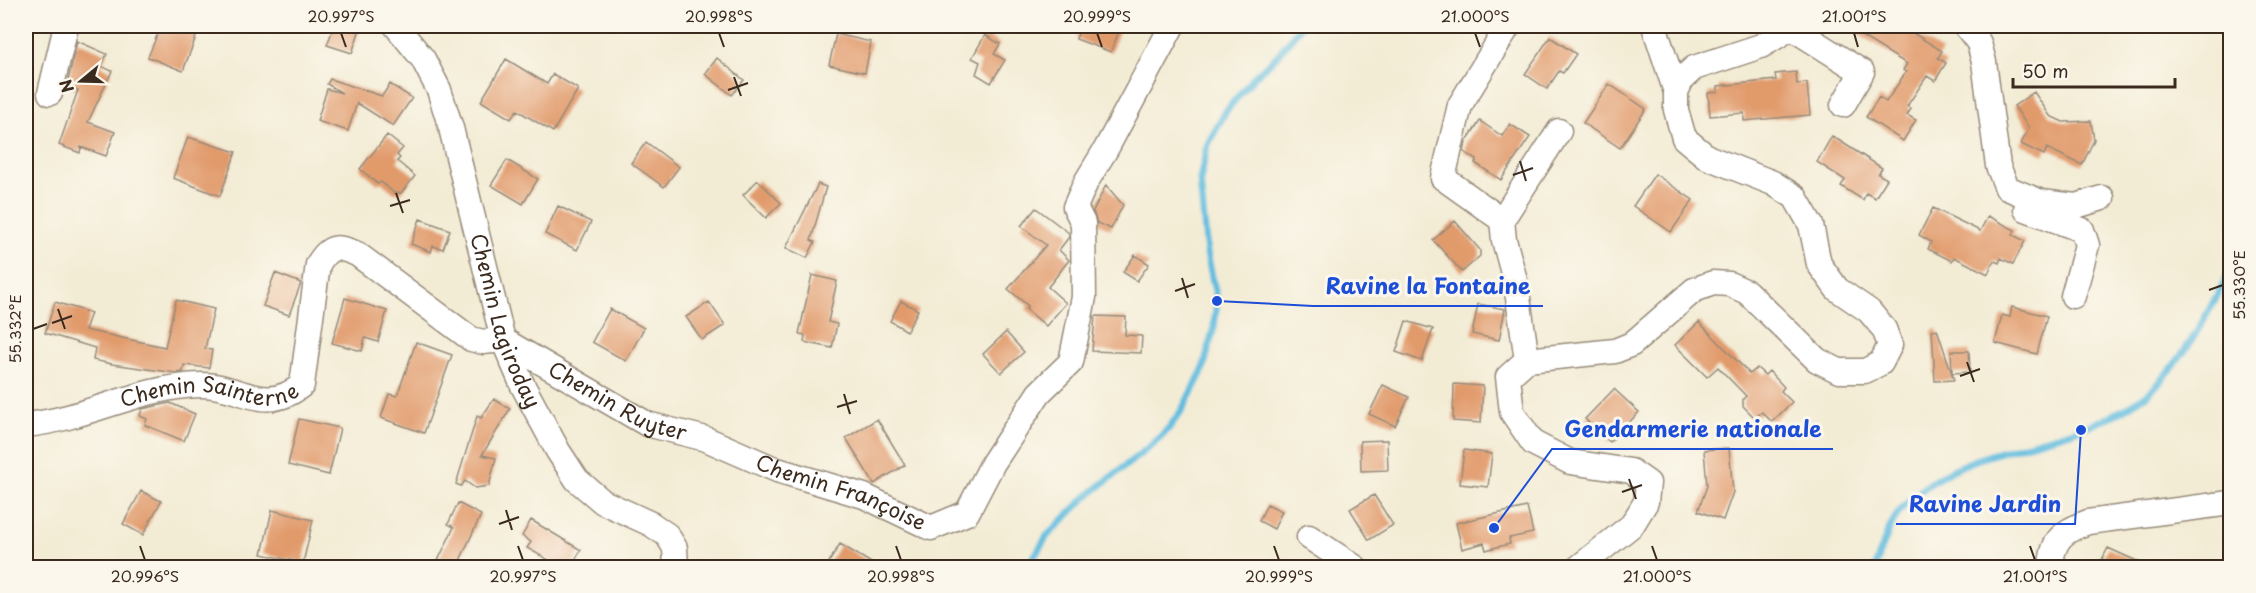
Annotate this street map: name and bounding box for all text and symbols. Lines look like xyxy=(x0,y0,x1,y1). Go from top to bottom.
text: 20.997°S xyxy=(307,4,375,27)
text: 20.998°S xyxy=(685,4,753,27)
text: 20.999°S xyxy=(1063,4,1131,27)
text: 21.000°S xyxy=(1440,4,1510,27)
text: 21.001°S xyxy=(1821,4,1887,27)
north arrow xyxy=(51,51,111,111)
scale bar xyxy=(2013,51,2175,89)
text: 50 m xyxy=(2022,57,2069,84)
text: N xyxy=(52,76,79,96)
street label: Chemin Lagiroday xyxy=(463,230,550,413)
text: 55.330°E xyxy=(2227,250,2250,320)
callout: Ravine la Fontaine xyxy=(1313,266,1543,306)
text: Ravine la Fontaine xyxy=(1326,268,1531,301)
text: 55.332°E xyxy=(3,294,26,364)
street label: Chemin Ruyter xyxy=(543,352,691,448)
street label: Chemin Sainterne xyxy=(116,367,304,414)
callout: Gendarmerie nationale xyxy=(1552,409,1833,449)
text: Gendarmerie nationale xyxy=(1564,411,1822,444)
street label: Chemin Françoise xyxy=(751,445,932,537)
callout: Ravine Jardin xyxy=(1896,484,2075,524)
text: Ravine Jardin xyxy=(1909,486,2061,519)
text: 20.996°S xyxy=(111,564,179,587)
text: 20.997°S xyxy=(489,564,557,587)
text: 20.998°S xyxy=(867,564,935,587)
text: 20.999°S xyxy=(1245,564,1313,587)
text: 21.000°S xyxy=(1622,564,1692,587)
text: 21.001°S xyxy=(2002,564,2068,587)

